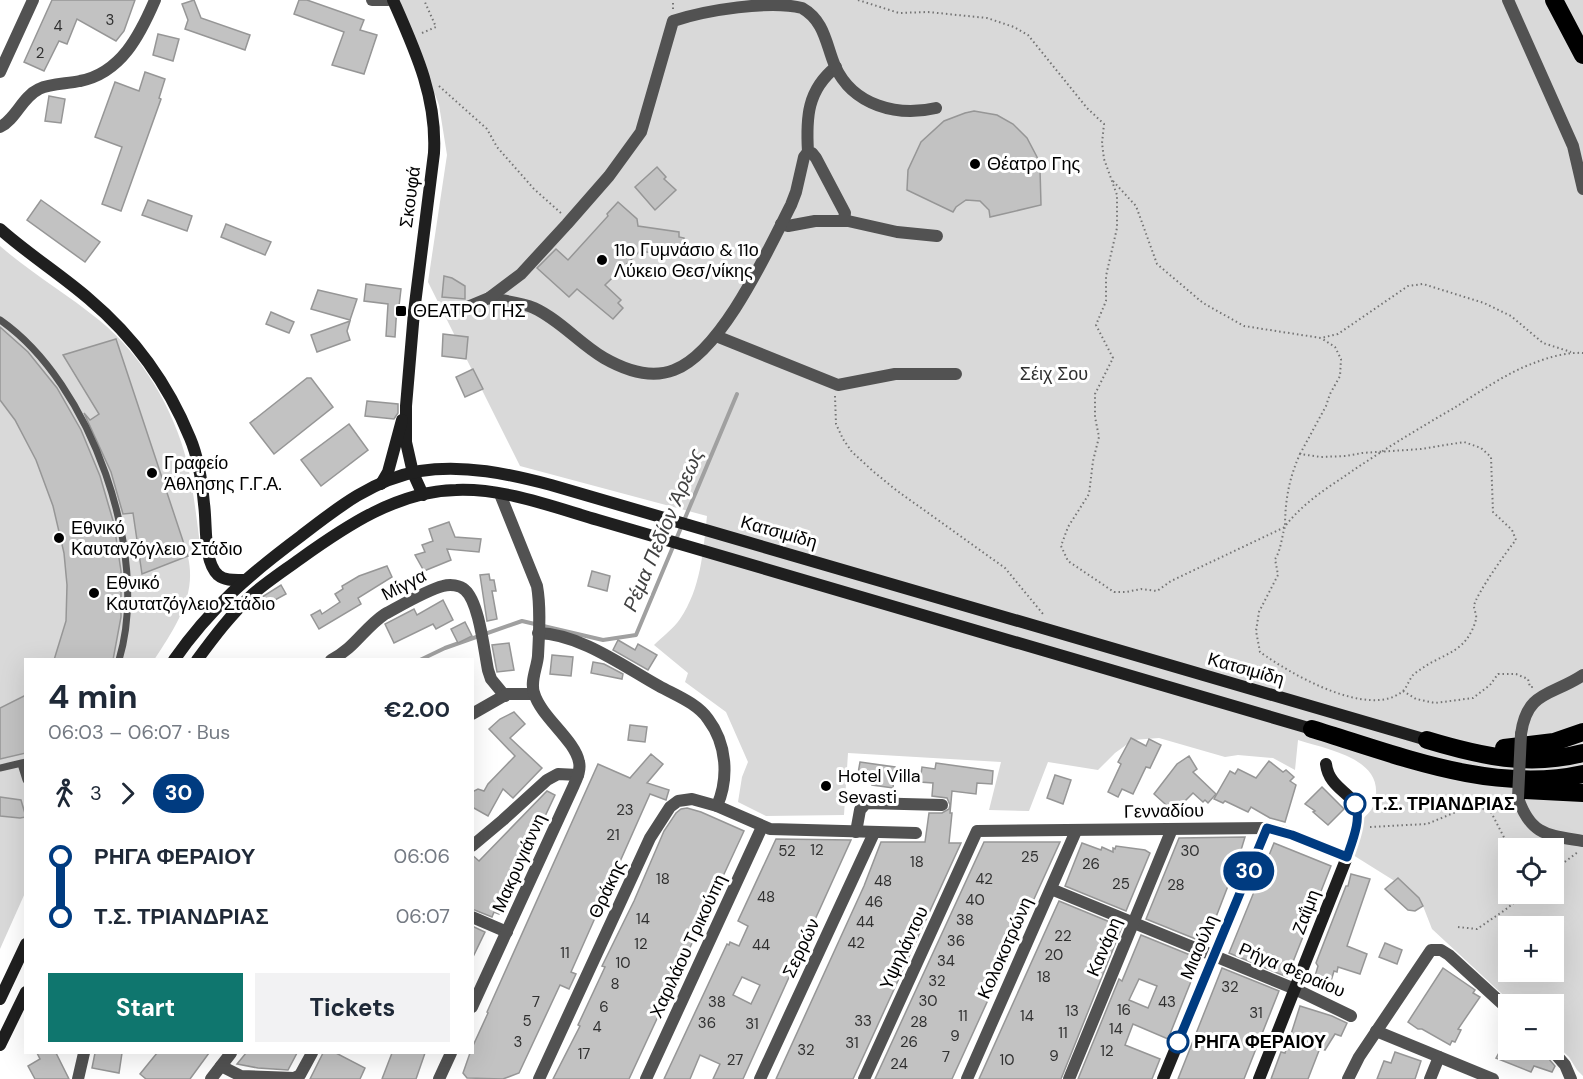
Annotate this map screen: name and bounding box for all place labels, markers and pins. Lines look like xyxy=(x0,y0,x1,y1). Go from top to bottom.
place label: Θέατρο Γης xyxy=(987,152,1081,176)
marker: Θέατρο Γης xyxy=(968,157,982,171)
place label: 11ο Γυμνάσιο & 11ο Λύκειο Θεσ/νίκης xyxy=(614,238,759,283)
marker: 11ο Γυμνάσιο & 11ο Λύκειο Θεσ/νίκης xyxy=(595,253,609,267)
place label: ΘΕΑΤΡΟ ΓΗΣ xyxy=(413,299,526,323)
marker: ΘΕΑΤΡΟ ΓΗΣ xyxy=(394,304,408,318)
place label: Γραφείο Άθλησης Γ.Γ.Α. xyxy=(164,451,282,496)
marker: Γραφείο Άθλησης Γ.Γ.Α. xyxy=(145,466,159,480)
place label: Εθνικό Καυτανζόγλειο Στάδιο xyxy=(71,516,242,561)
marker: Εθνικό Καυτανζόγλειο Στάδιο xyxy=(52,531,66,545)
place label: Εθνικό Καυτατζόγλειο Στάδιο xyxy=(106,571,275,616)
marker: Εθνικό Καυτατζόγλειο Στάδιο xyxy=(87,586,101,600)
place label: Hotel Villa Sevasti xyxy=(838,764,921,809)
marker: Hotel Villa Sevasti xyxy=(819,779,833,793)
place label: Τ.Σ. ΤΡΙΑΝΔΡΙΑΣ xyxy=(1372,792,1515,816)
marker: Τ.Σ. ΤΡΙΑΝΔΡΙΑΣ xyxy=(1344,793,1366,815)
place label: ΡΗΓΑ ΦΕΡΑΙΟΥ xyxy=(1194,1030,1326,1054)
marker: ΡΗΓΑ ΦΕΡΑΙΟΥ xyxy=(1167,1031,1189,1053)

